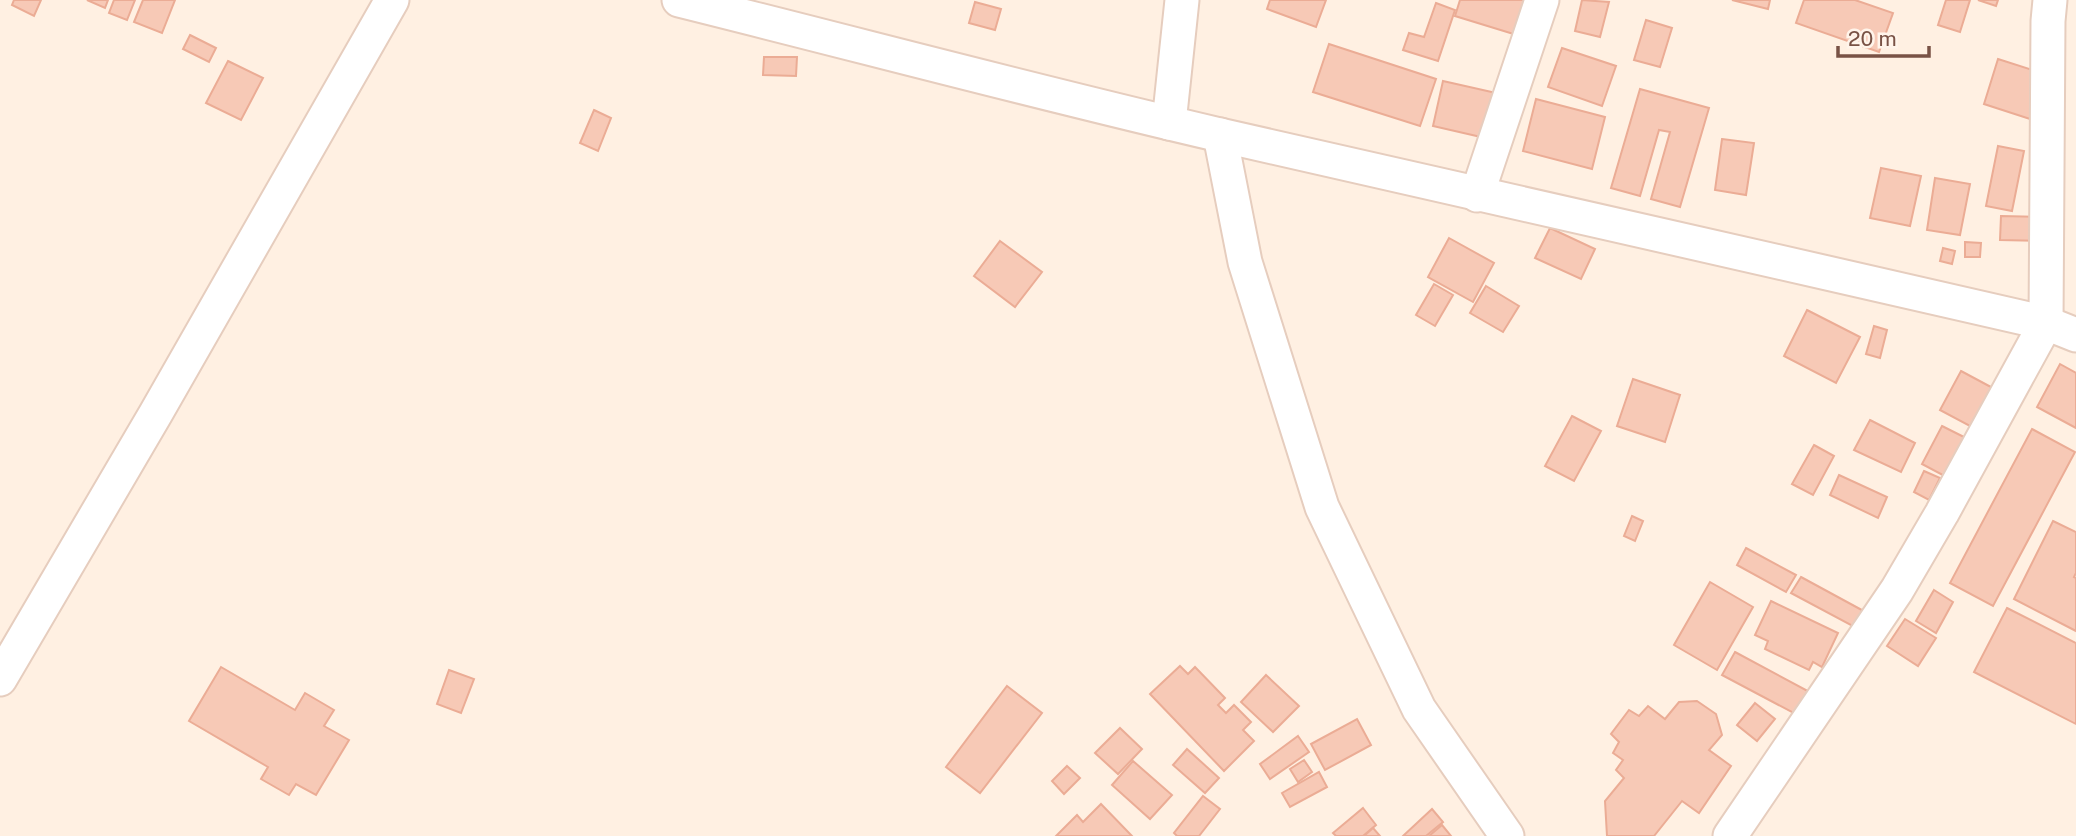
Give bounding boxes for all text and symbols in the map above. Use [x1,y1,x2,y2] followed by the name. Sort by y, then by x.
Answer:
[1838,14,1929,58] scale bar
[1848,26,1897,51] text: 20 m

